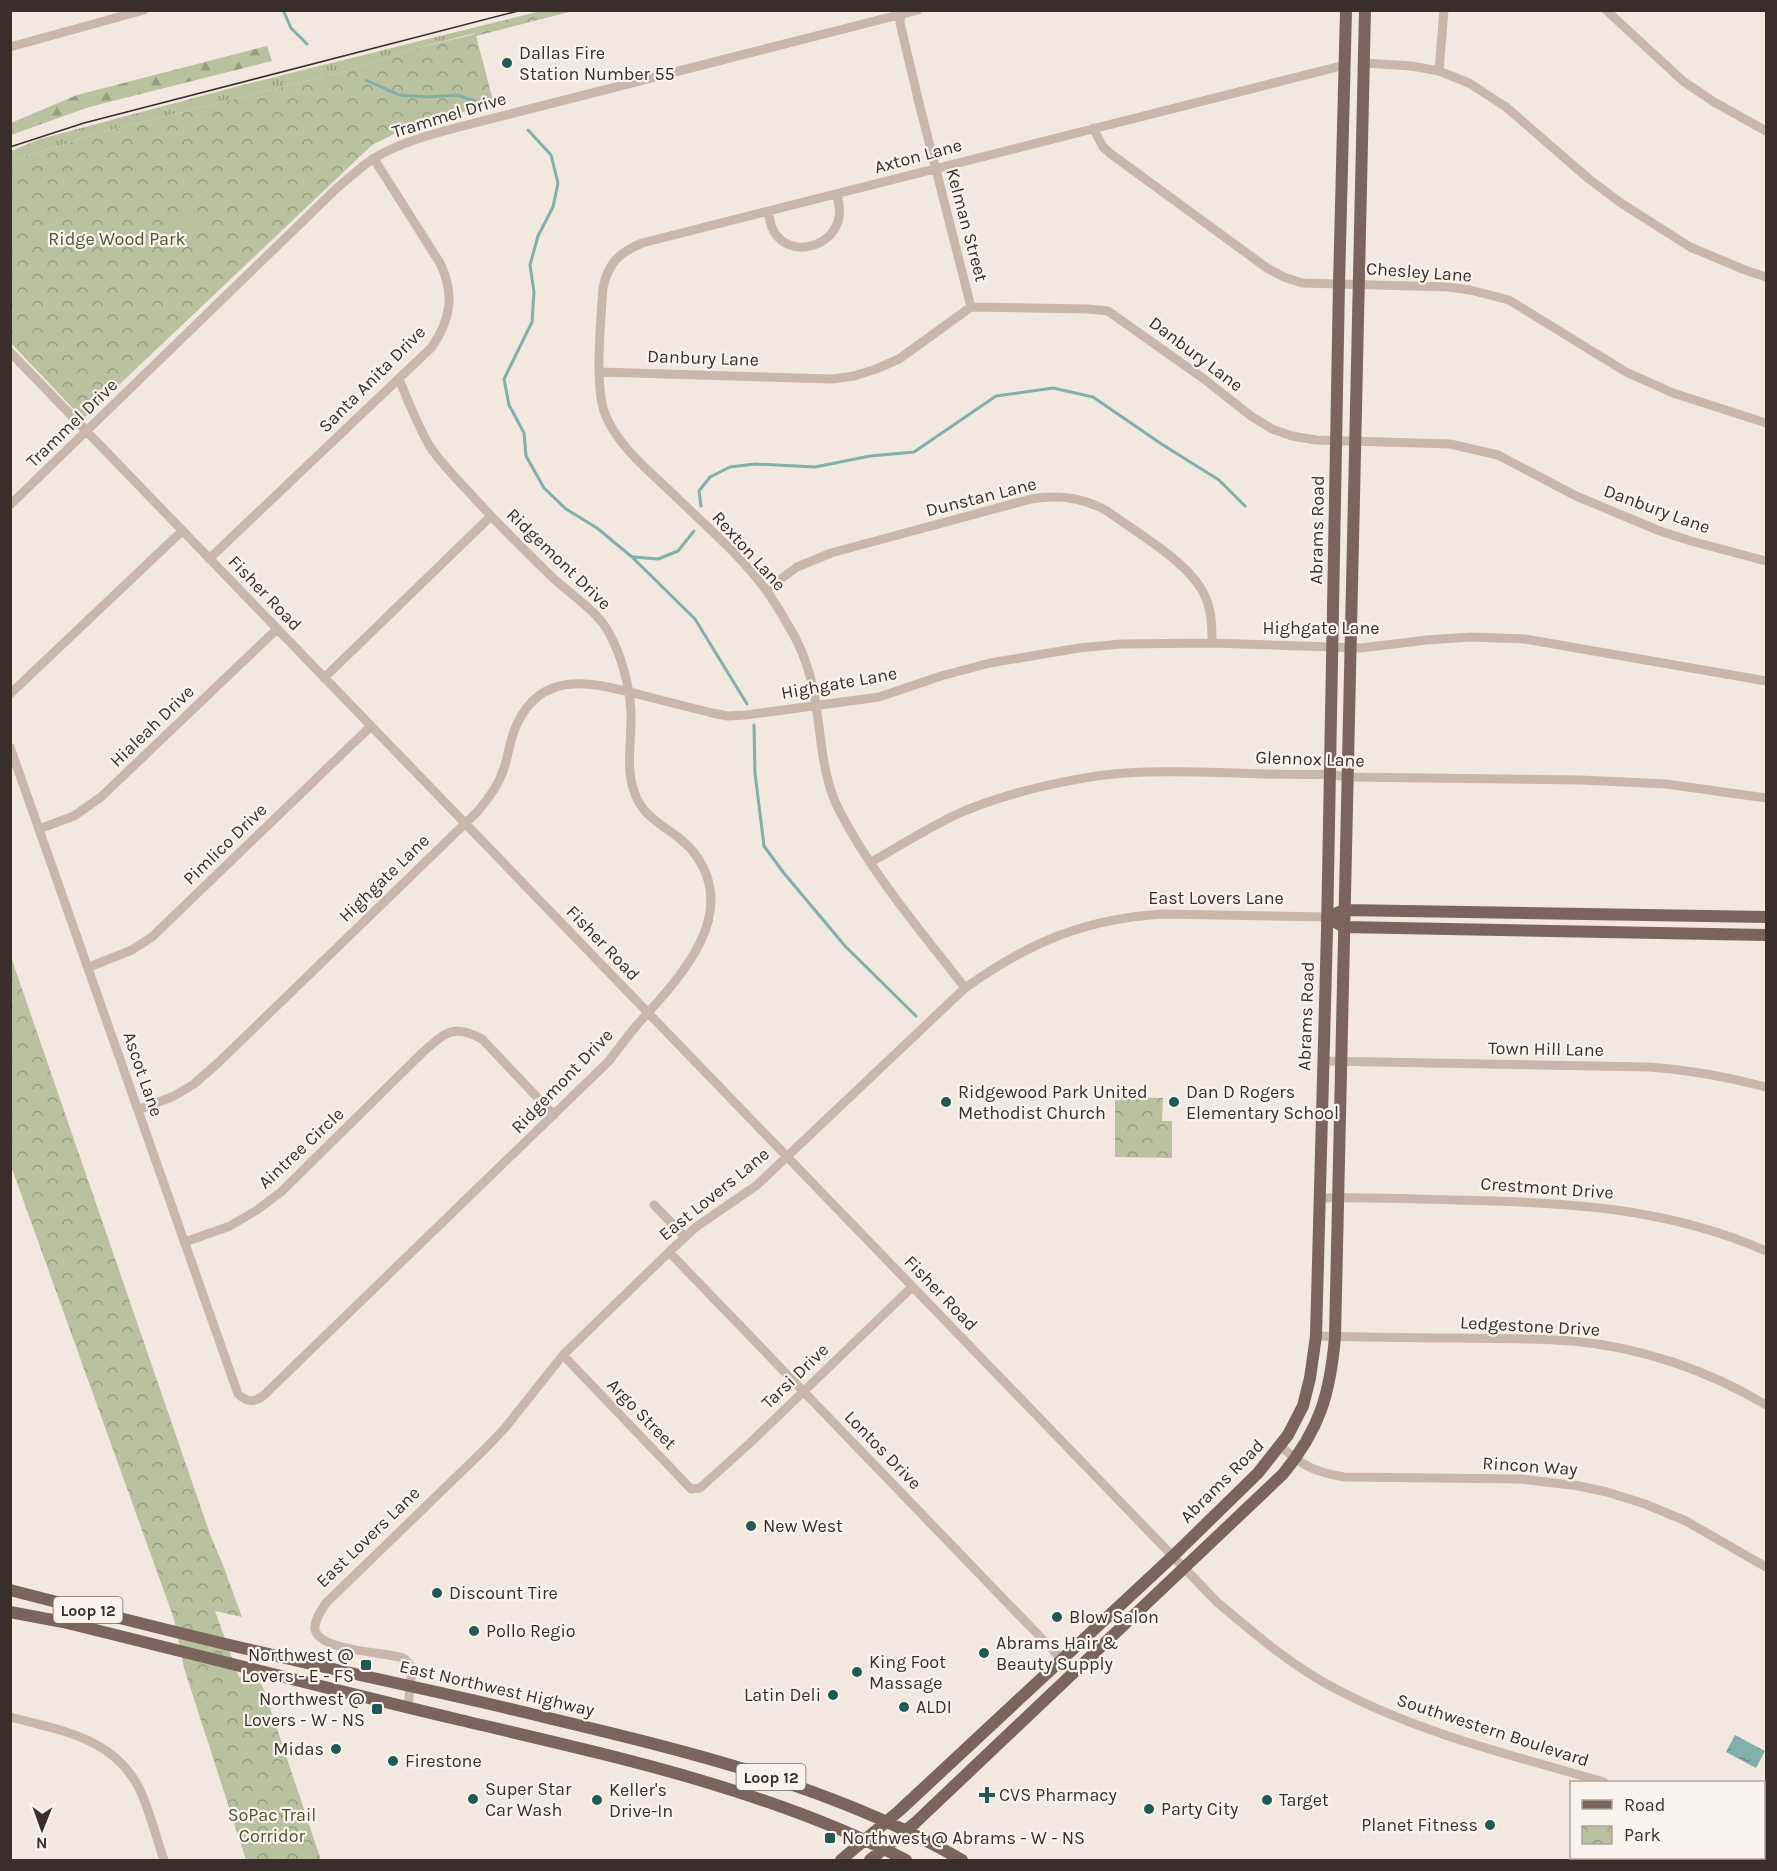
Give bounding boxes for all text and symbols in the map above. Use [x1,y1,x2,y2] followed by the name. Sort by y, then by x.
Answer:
[519,42,675,85] place label: Dallas Fire Station Number 55
[500,56,514,70] marker: Dallas Fire Station Number 55
[389,87,509,143] street label: Trammel Drive
[872,134,964,178] street label: Axton Lane
[941,166,993,284] street label: Kelman Street
[48,228,186,250] park label: Ridge Wood Park
[1365,257,1473,287] street label: Chesley Lane
[1145,312,1247,396] street label: Danbury Lane
[314,321,430,437] street label: Santa Anita Drive
[647,345,759,371] street label: Danbury Lane
[22,374,122,472] street label: Trammel Drive
[923,473,1039,521] street label: Dunstan Lane
[1305,475,1329,585] street label: Abrams Road
[1601,480,1713,538] street label: Danbury Lane
[502,503,616,615] street label: Ridgemont Drive
[707,507,791,595] street label: Rexton Lane
[224,551,306,635] street label: Fisher Road
[1262,617,1380,639] street label: Highgate Lane
[779,662,899,704] street label: Highgate Lane
[105,680,199,772] street label: Hialeah Drive
[1255,746,1365,772] street label: Glennox Lane
[179,799,271,889] street label: Pimlico Drive
[334,829,434,927] street label: Highgate Lane
[1148,887,1284,909] street label: East Lovers Lane
[562,901,644,985] street label: Fisher Road
[1293,961,1319,1071] street label: Abrams Road
[506,1024,618,1138] street label: Ridgemont Drive
[118,1029,168,1119] street label: Ascot Lane
[1488,1037,1604,1061] street label: Town Hill Lane
[958,1081,1148,1124] place label: Ridgewood Park United Methodist Church
[1186,1081,1339,1124] place label: Dan D Rogers Elementary School
[939,1095,953,1109] marker: Ridgewood Park United Methodist Church
[1167,1095,1181,1109] marker: Dan D Rogers Elementary School
[254,1103,348,1193] street label: Aintree Circle
[654,1143,774,1245] street label: East Lovers Lane
[1480,1172,1614,1204] street label: Crestmont Drive
[900,1251,982,1335] street label: Fisher Road
[1459,1311,1601,1341] street label: Ledgestone Drive
[757,1339,833,1413] street label: Tarsi Drive
[603,1374,681,1454] street label: Argo Street
[840,1406,926,1494] street label: Lontos Drive
[1176,1435,1268,1527] street label: Abrams Road
[1482,1452,1579,1480] street label: Rincon Way
[312,1482,424,1592] street label: East Lovers Lane
[763,1515,843,1537] place label: New West
[744,1519,758,1533] marker: New West
[449,1582,558,1604] place label: Discount Tire
[430,1586,444,1600] marker: Discount Tire
[54,1597,122,1623] road number: Loop 12
[1069,1606,1159,1628] place label: Blow Salon
[1050,1610,1064,1624] marker: Blow Salon
[486,1620,576,1642] place label: Pollo Regio
[467,1624,481,1638] marker: Pollo Regio
[996,1632,1119,1675] place label: Abrams Hair & Beauty Supply
[241,1644,354,1687] place label: Northwest @ Lovers - E - FS
[977,1646,991,1660] marker: Abrams Hair & Beauty Supply
[869,1651,946,1694] place label: King Foot Massage
[397,1655,597,1721] street label: East Northwest Highway
[359,1658,373,1672] marker: Northwest @ Lovers - E - FS
[850,1665,864,1679] marker: King Foot Massage
[744,1684,821,1706] place label: Latin Deli
[244,1688,365,1731] place label: Northwest @ Lovers - W - NS
[826,1688,840,1702] marker: Latin Deli
[1394,1688,1592,1772] street label: Southwestern Boulevard
[916,1696,952,1718] place label: ALDI
[897,1700,911,1714] marker: ALDI
[370,1702,384,1716] marker: Northwest @ Lovers - W - NS
[273,1738,324,1760] place label: Midas
[329,1742,343,1756] marker: Midas
[405,1750,482,1772] place label: Firestone
[386,1754,400,1768] marker: Firestone
[736,1764,806,1790] road number: Loop 12
[485,1778,572,1821] place label: Super Star Car Wash
[609,1779,673,1822] place label: Keller's Drive-In
[1570,1781,1765,1859] legend
[999,1784,1118,1806] place label: CVS Pharmacy
[980,1788,994,1802] marker: CVS Pharmacy
[1279,1789,1329,1811] place label: Target
[466,1792,480,1806] marker: Super Star Car Wash
[590,1793,604,1807] marker: Keller's Drive-In
[1260,1793,1274,1807] marker: Target
[1624,1794,1665,1816] text: Road
[1161,1798,1239,1820] place label: Party City
[12,1799,72,1859] north arrow
[1142,1802,1156,1816] marker: Party City
[228,1804,316,1847] park label: SoPac Trail Corridor
[1361,1814,1478,1836] place label: Planet Fitness
[1483,1818,1497,1832] marker: Planet Fitness
[1624,1824,1661,1846] text: Park
[842,1827,1085,1849] place label: Northwest @ Abrams - W - NS
[823,1831,837,1845] marker: Northwest @ Abrams - W - NS
[36,1834,48,1853] text: N

